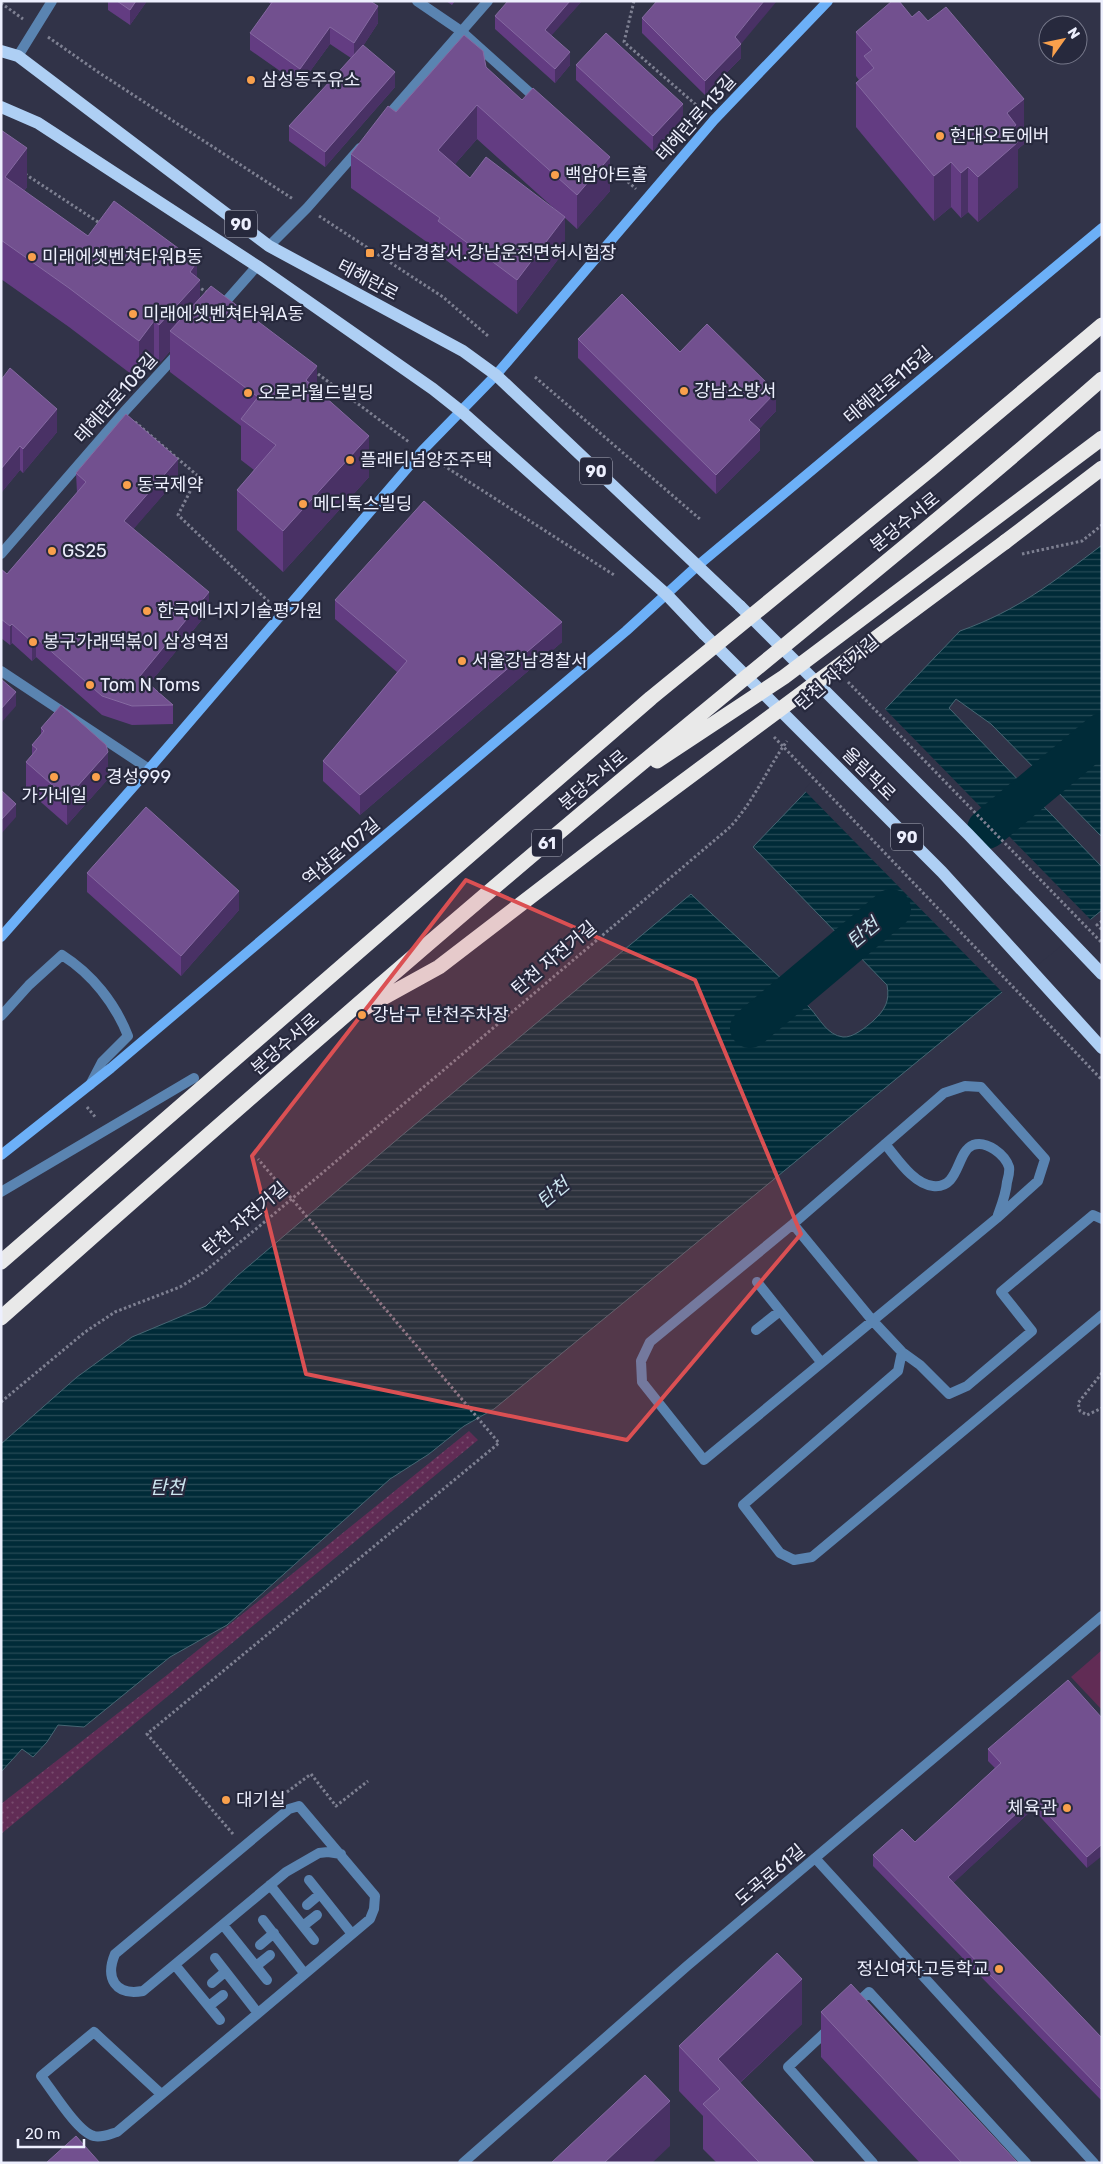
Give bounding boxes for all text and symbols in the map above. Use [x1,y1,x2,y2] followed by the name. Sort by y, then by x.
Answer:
[1038,15,1088,65] north arrow
[1064,24,1083,42] text: N
[261,69,360,91] place label: 삼성동주유소
[651,70,741,166] street label: 테헤란로113길
[245,74,257,86] marker: 삼성동주유소
[950,125,1049,147] place label: 현대오토에버
[934,130,946,142] marker: 현대오토에버
[565,164,648,186] place label: 백암아트홀
[549,169,561,181] marker: 백암아트홀
[225,210,257,238] road number: 90
[380,242,616,264] place label: 강남경찰서.강남운전면허시험장
[42,246,203,268] place label: 미래에셋벤쳐타워B동
[364,247,376,259] marker: 강남경찰서.강남운전면허시험장
[26,251,38,263] marker: 미래에셋벤쳐타워B동
[334,255,402,305] street label: 테헤란로
[143,303,304,325] place label: 미래에셋벤쳐타워A동
[127,308,139,320] marker: 미래에셋벤쳐타워A동
[839,342,937,428] street label: 테헤란로115길
[70,349,162,447] street label: 테헤란로108길
[694,380,777,402] place label: 강남소방서
[258,382,374,404] place label: 오로라월드빌딩
[678,385,690,397] marker: 강남소방서
[242,387,254,399] marker: 오로라월드빌딩
[360,449,492,471] place label: 플래티넘양조주택
[344,454,356,466] marker: 플래티넘양조주택
[580,458,612,484] road number: 90
[137,474,203,496] place label: 동국제약
[121,479,133,491] marker: 동국제약
[866,487,944,557] street label: 분당수서로
[313,493,412,515] place label: 메디톡스빌딩
[297,498,309,510] marker: 메디톡스빌딩
[62,540,107,562] place label: GS25
[46,545,58,557] marker: GS25
[157,600,323,622] place label: 한국에너지기술평가원
[141,605,153,617] marker: 한국에너지기술평가원
[43,631,230,653] place label: 봉구가래떡볶이 삼성역점
[791,631,883,715] street label: 탄천 자전거길
[27,636,39,648] marker: 봉구가래떡볶이 삼성역점
[472,650,588,672] place label: 서울강남경찰서
[456,655,468,667] marker: 서울강남경찰서
[100,674,200,696] place label: Tom N Toms
[84,679,96,691] marker: Tom N Toms
[838,743,900,805] street label: 올림픽로
[554,745,632,815] street label: 분당수서로
[106,766,171,788] place label: 경성999
[48,771,60,783] marker: 가가네일
[90,771,102,783] marker: 경성999
[21,785,87,807] place label: 가가네일
[298,813,384,891] street label: 역삼로107길
[891,824,923,850] road number: 90
[532,830,562,856] road number: 61
[842,912,885,953] water label: 탄천
[507,916,601,1000] street label: 탄천 자전거길
[372,1004,509,1026] place label: 강남구 탄천주차장
[247,1009,323,1079] street label: 분당수서로
[356,1009,368,1021] marker: 강남구 탄천주차장
[532,1172,575,1213] water label: 탄천
[198,1177,292,1261] street label: 탄천 자전거길
[150,1476,186,1499] water label: 탄천
[236,1789,286,1811] place label: 대기실
[220,1794,232,1806] marker: 대기실
[1007,1797,1057,1819] place label: 체육관
[1061,1802,1073,1814] marker: 체육관
[731,1839,809,1911] street label: 도곡로61길
[857,1958,989,1980] place label: 정신여자고등학교
[993,1963,1005,1975] marker: 정신여자고등학교
[18,2116,84,2148] scale bar
[25,2125,60,2143] text: 20 m

